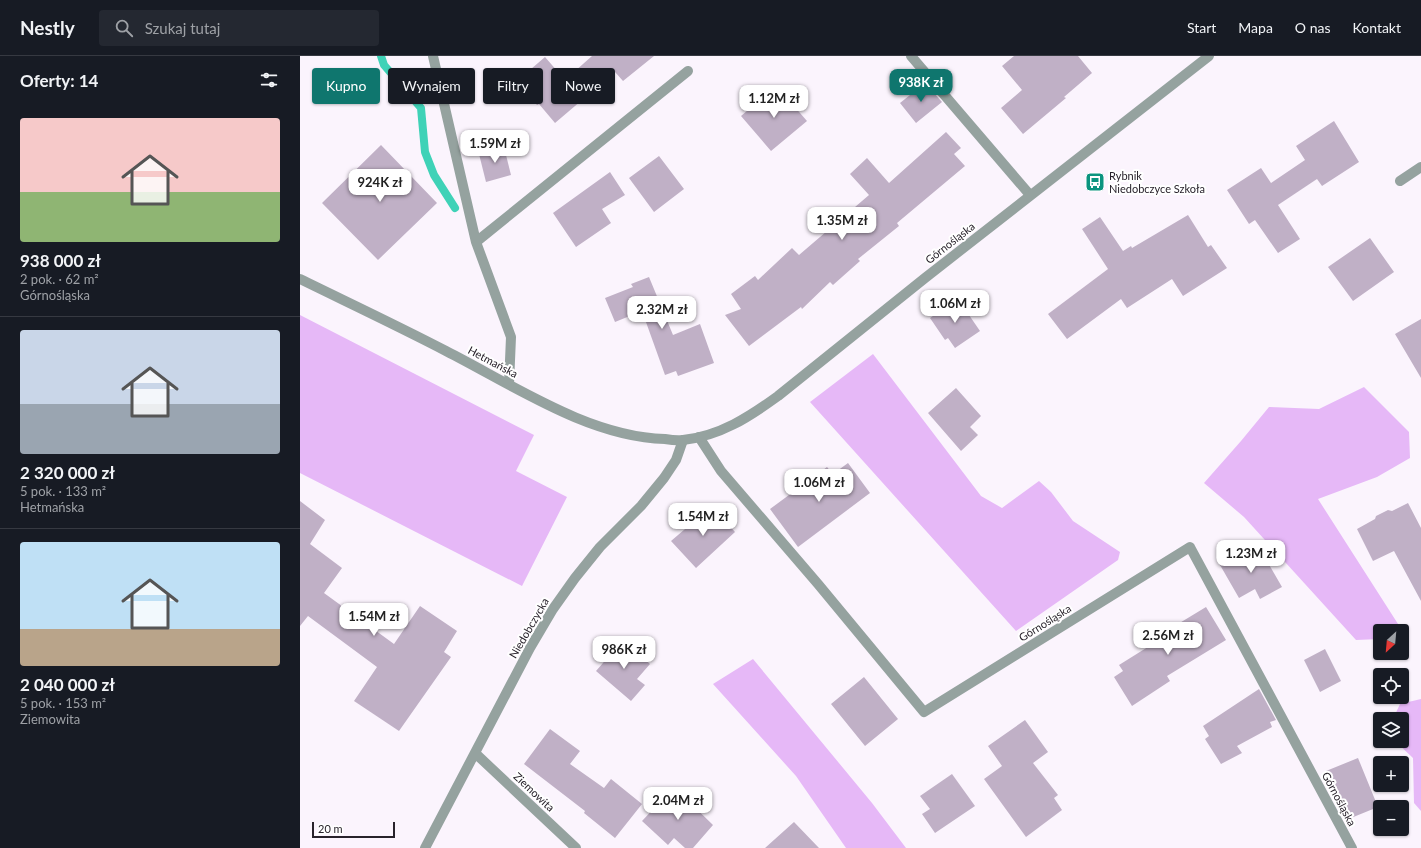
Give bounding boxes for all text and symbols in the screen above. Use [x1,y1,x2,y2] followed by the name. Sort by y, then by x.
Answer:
[99,10,379,46] search box
[20,16,75,39] text: Nestly
[113,17,135,39] icon: search
[145,19,220,37] text: Szukaj tutaj
[1187,19,1216,36] text: Start
[1238,19,1273,36] text: Mapa
[1295,19,1330,36] text: O nas
[1352,19,1401,36] text: Kontakt
[312,68,380,104] chip: Kupno
[388,68,475,104] chip: Wynajem
[483,68,543,104] chip: Filtry
[551,68,615,104] chip: Nowe
[258,69,280,91] icon: filters
[884,69,958,103] pin: 938K zł
[20,70,98,91] text: Oferty: 14
[899,74,943,90] text: 938K zł
[733,85,815,119] pin: 1.12M zł
[748,90,800,106] text: 1.12M zł
[454,130,536,164] pin: 1.59M zł
[469,135,521,151] text: 1.59M zł
[114,144,186,216] icon: home
[343,169,417,203] pin: 924K zł
[1109,169,1205,195] place label: Rybnik Niedobczyce Szkoła
[1084,171,1106,193] bus stop icon: Rybnik Niedobczyce Szkoła
[358,174,402,190] text: 924K zł
[801,207,883,241] pin: 1.35M zł
[816,212,868,228] text: 1.35M zł
[922,219,977,266] street label: Górnośląska
[20,250,101,271] text: 938 000 zł
[20,271,99,287] text: 2 pok. · 62 m²
[20,287,90,303] text: Górnośląska
[914,290,996,324] pin: 1.06M zł
[929,295,981,311] text: 1.06M zł
[621,296,703,330] pin: 2.32M zł
[636,301,688,317] text: 2.32M zł
[466,343,520,380] street label: Hetmańska
[114,356,186,428] icon: home
[20,462,115,483] text: 2 320 000 zł
[778,469,860,503] pin: 1.06M zł
[793,474,845,490] text: 1.06M zł
[20,483,106,499] text: 5 pok. · 133 m²
[20,499,84,515] text: Hetmańska
[662,503,744,537] pin: 1.54M zł
[677,508,729,524] text: 1.54M zł
[1210,540,1292,574] pin: 1.23M zł
[1225,545,1277,561] text: 1.23M zł
[114,568,186,640] icon: home
[506,595,551,660] street label: Niedobczycka
[1016,601,1073,644] street label: Górnośląska
[333,603,415,637] pin: 1.54M zł
[348,608,400,624] text: 1.54M zł
[1127,622,1209,656] pin: 2.56M zł
[1373,624,1409,660] north arrow
[1373,624,1409,836] map controls
[1142,627,1194,643] text: 2.56M zł
[587,636,661,670] pin: 986K zł
[602,641,646,657] text: 986K zł
[1373,668,1409,704] button: locate
[20,674,115,695] text: 2 040 000 zł
[20,695,106,711] text: 5 pok. · 153 m²
[20,711,80,727] text: Ziemowita
[1373,712,1409,748] button: layers
[1373,756,1409,792] button: +
[511,770,557,814] street label: Ziemowita
[1320,770,1359,828] street label: Górnośląska
[637,787,719,821] pin: 2.04M zł
[652,792,704,808] text: 2.04M zł
[1373,800,1409,836] button: −
[312,820,395,839] scale bar
[318,822,343,835] text: 20 m

